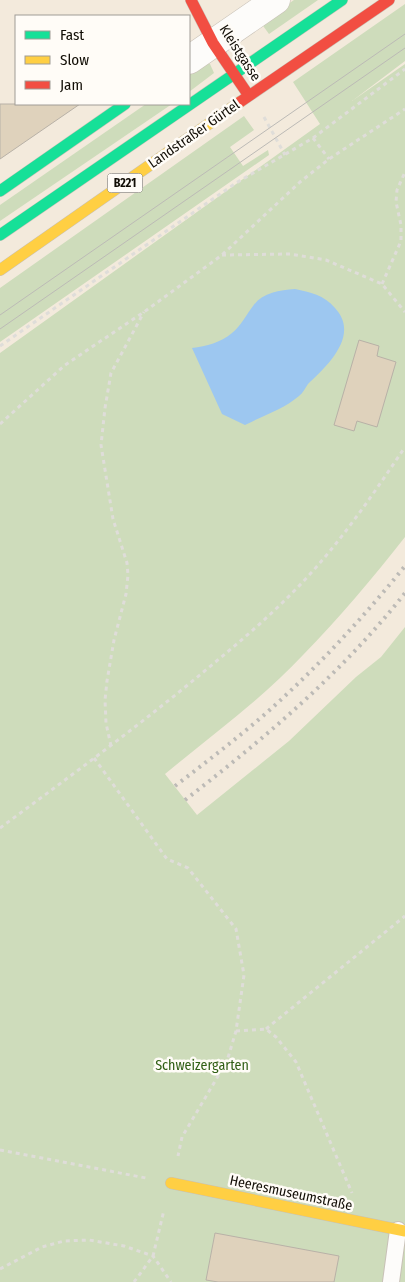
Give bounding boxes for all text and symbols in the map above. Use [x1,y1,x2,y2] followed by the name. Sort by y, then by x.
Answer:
[15,15,190,105] legend
[216,22,264,84] street label: Kleistgasse
[60,26,84,44] text: Fast
[60,51,89,69] text: Slow
[60,76,83,94] text: Jam
[145,96,243,172] street label: Landstraßer Gürtel
[108,174,142,192] road number: B221
[155,1057,249,1074] park label: Schweizergarten
[228,1172,354,1214] street label: Heeresmuseumstraße

